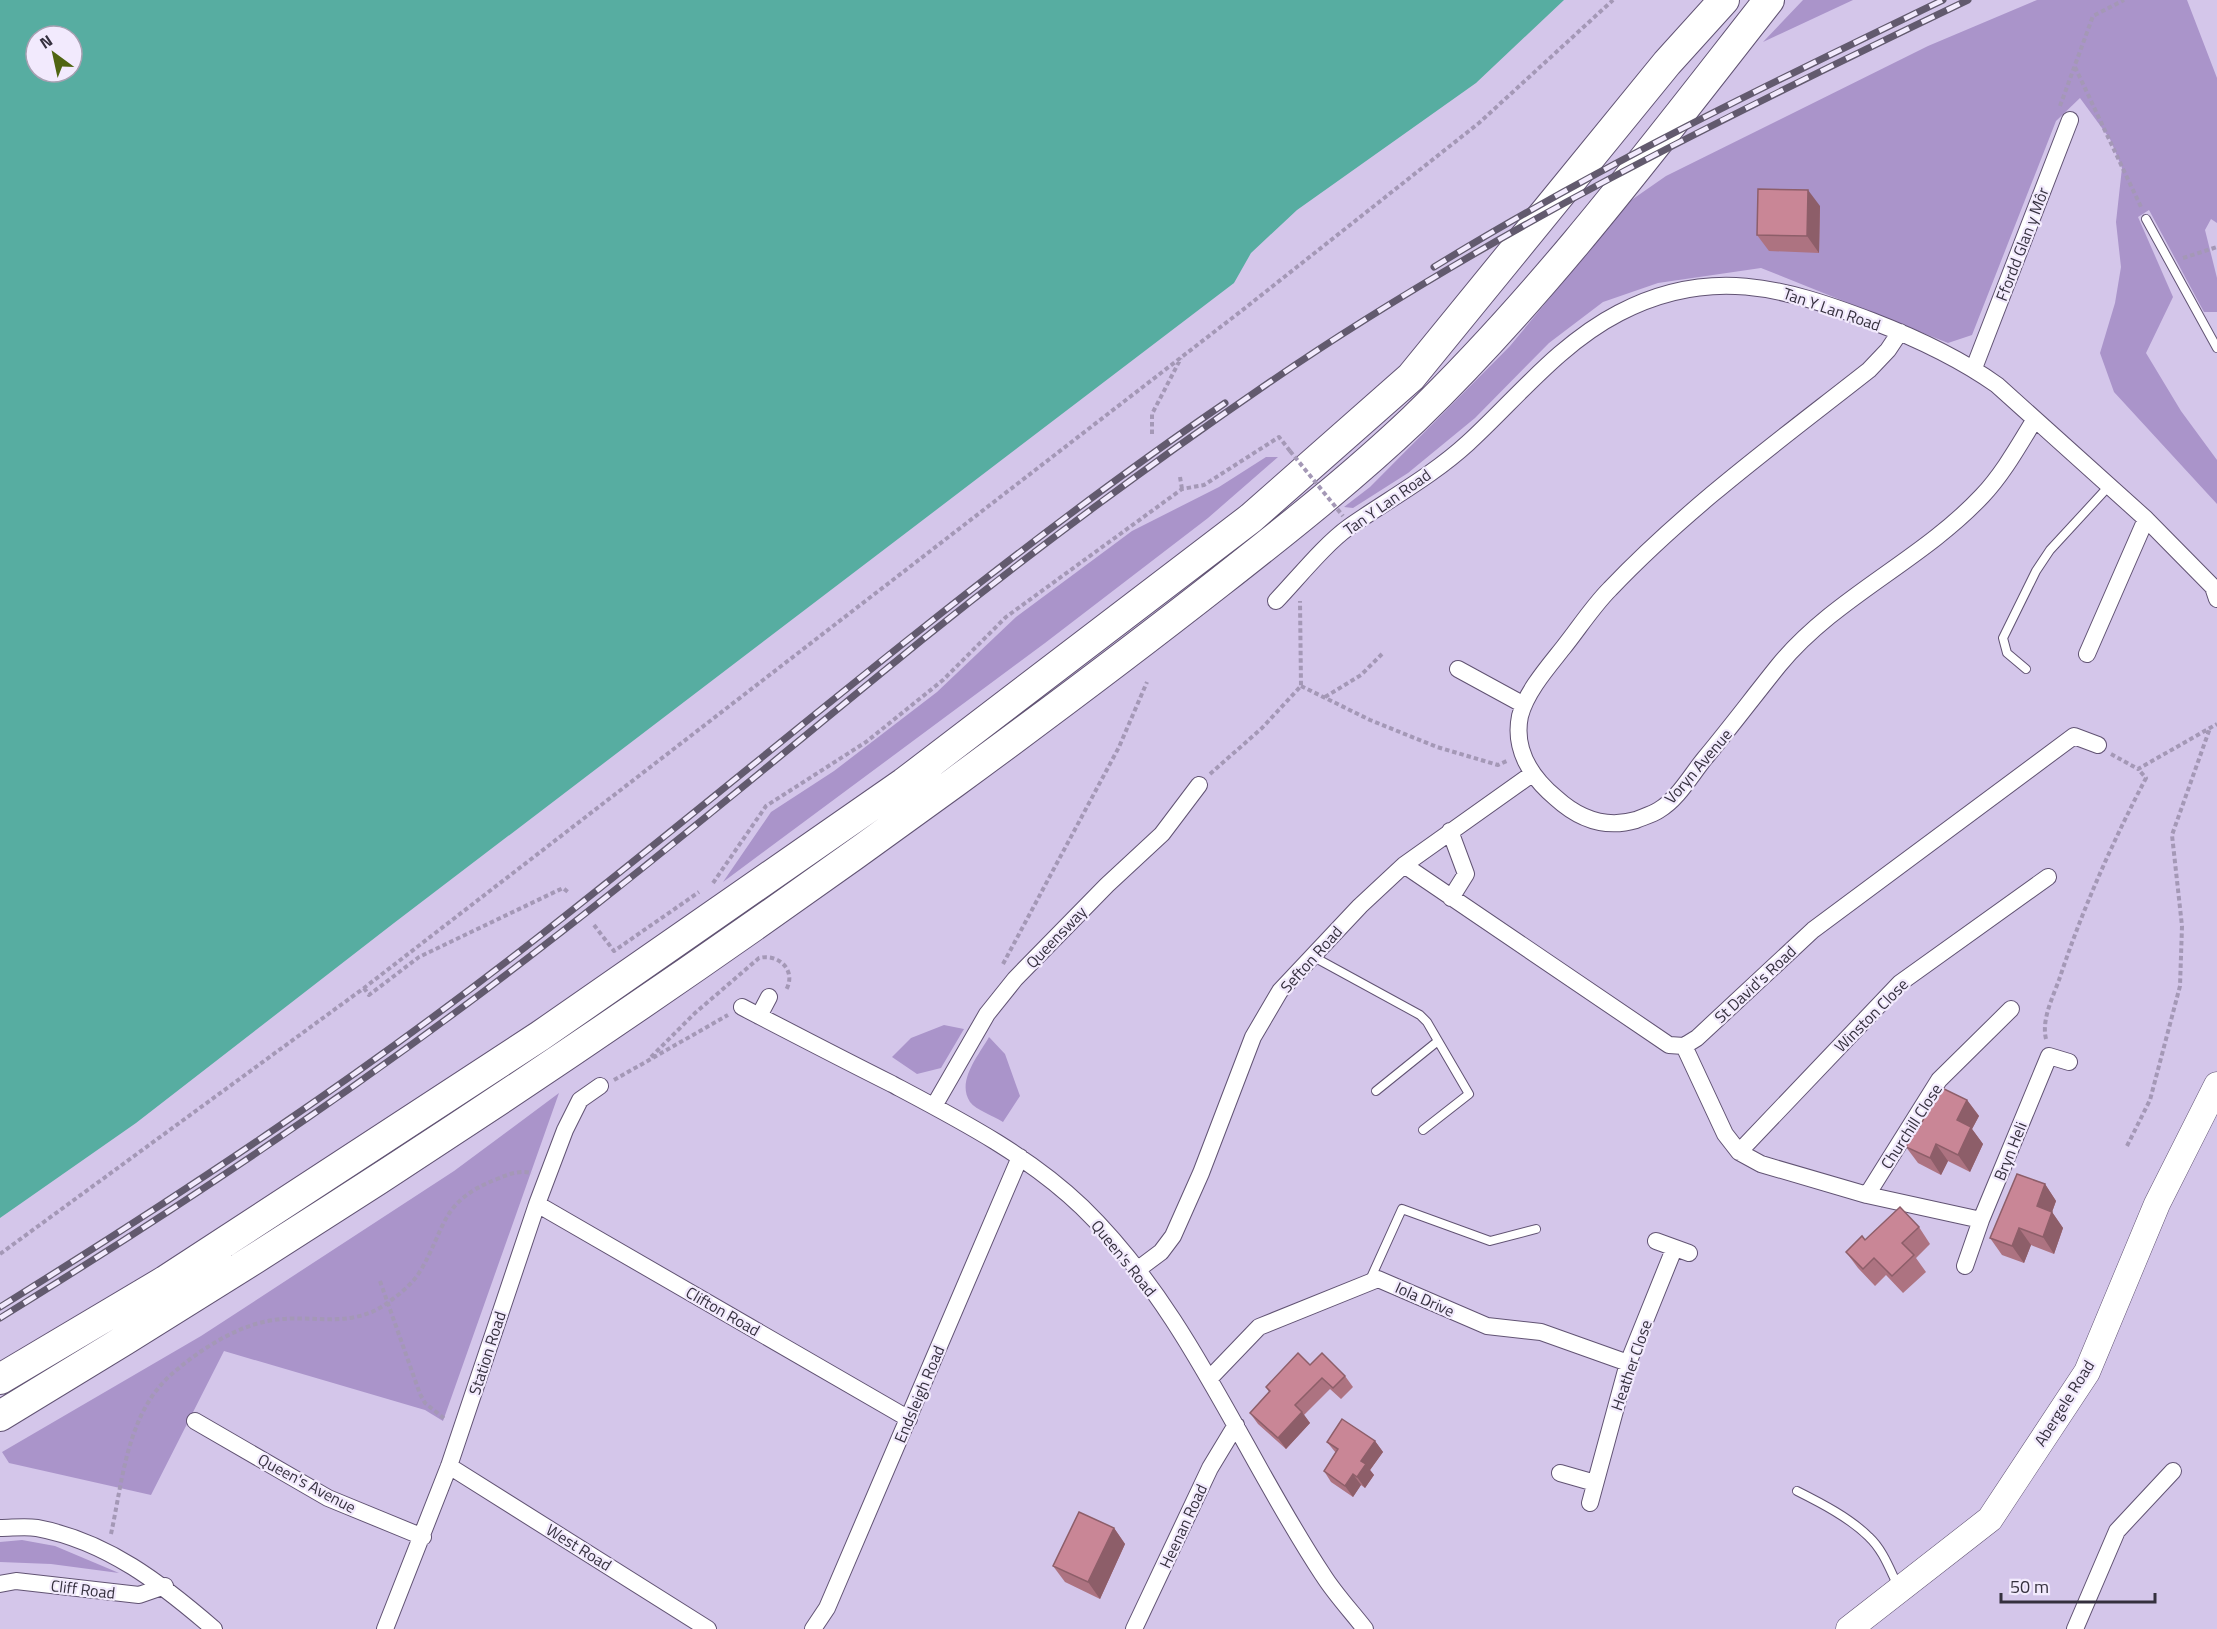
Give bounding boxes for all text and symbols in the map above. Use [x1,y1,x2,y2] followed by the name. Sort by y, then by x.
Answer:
[24,24,84,84] north arrow
[35,28,57,55] text: N
[1989,183,2055,304] street label: Ffordd Glan y Môr
[1780,281,1884,337] street label: Tan Y Lan Road
[1338,463,1436,541] street label: Tan Y Lan Road
[1659,723,1737,809] street label: Voryn Avenue
[1020,900,1092,974] street label: Queensway
[1274,920,1348,998] street label: Sefton Road
[1709,940,1801,1028] street label: St David's Road
[1828,972,1914,1058] street label: Winston Close
[1874,1079,1948,1173] street label: Churchill Close
[1987,1118,2033,1184] street label: Bryn Heli
[1086,1215,1162,1301] street label: Queen's Road
[1392,1275,1458,1323] street label: Iola Drive
[681,1280,765,1342] street label: Clifton Road
[462,1308,512,1398] street label: Station Road
[1604,1316,1658,1414] street label: Heather Close
[888,1342,950,1446] street label: Endsleigh Road
[2028,1355,2100,1451] street label: Abergele Road
[254,1447,360,1519] street label: Queen's Avenue
[1153,1480,1213,1572] street label: Heenan Road
[542,1517,616,1577] street label: West Road
[2001,1566,2156,1604] scale bar
[49,1573,117,1605] street label: Cliff Road
[2010,1573,2049,1600] text: 50 m

